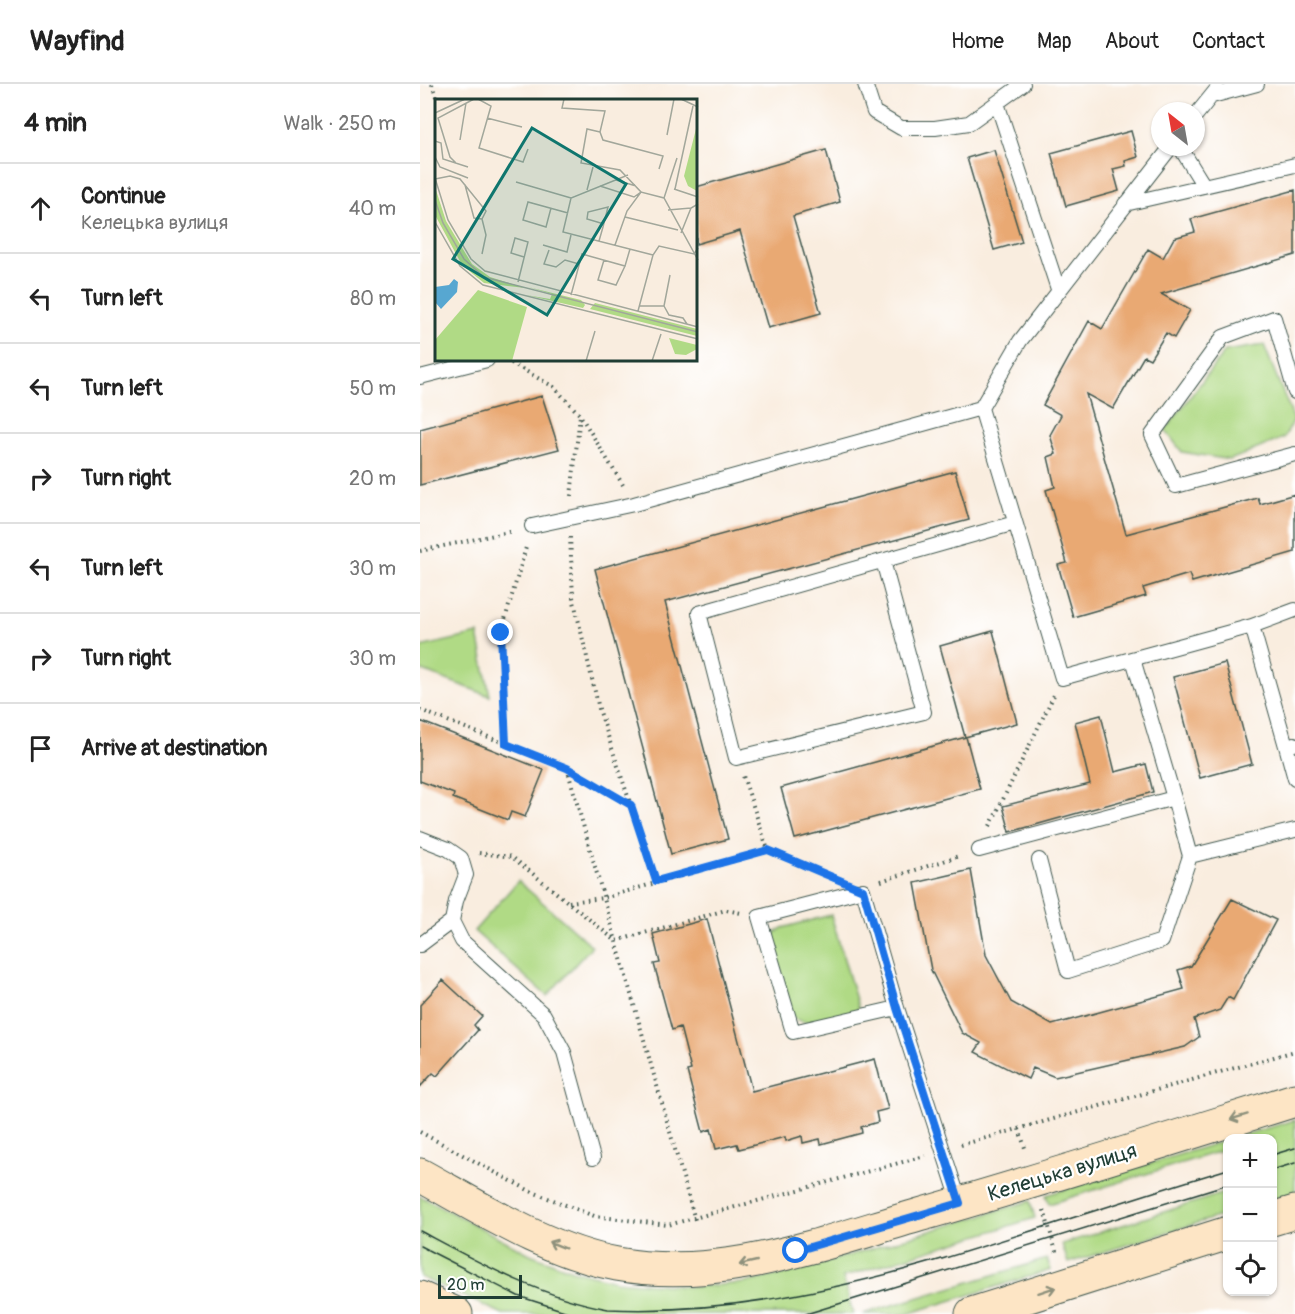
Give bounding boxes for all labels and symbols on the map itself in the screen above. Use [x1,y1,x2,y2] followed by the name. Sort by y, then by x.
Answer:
[435,99,698,362] inset map
[1151,102,1205,156] north arrow
[487,619,513,645] route end
[1230,1113,1249,1124] one-way arrow
[984,1137,1140,1208] street label: Келецька вулиця
[782,1237,808,1263] route start
[548,1239,567,1250] one-way arrow
[739,1257,758,1269] one-way arrow
[438,1272,522,1300] scale bar
[1037,1283,1056,1294] one-way arrow

